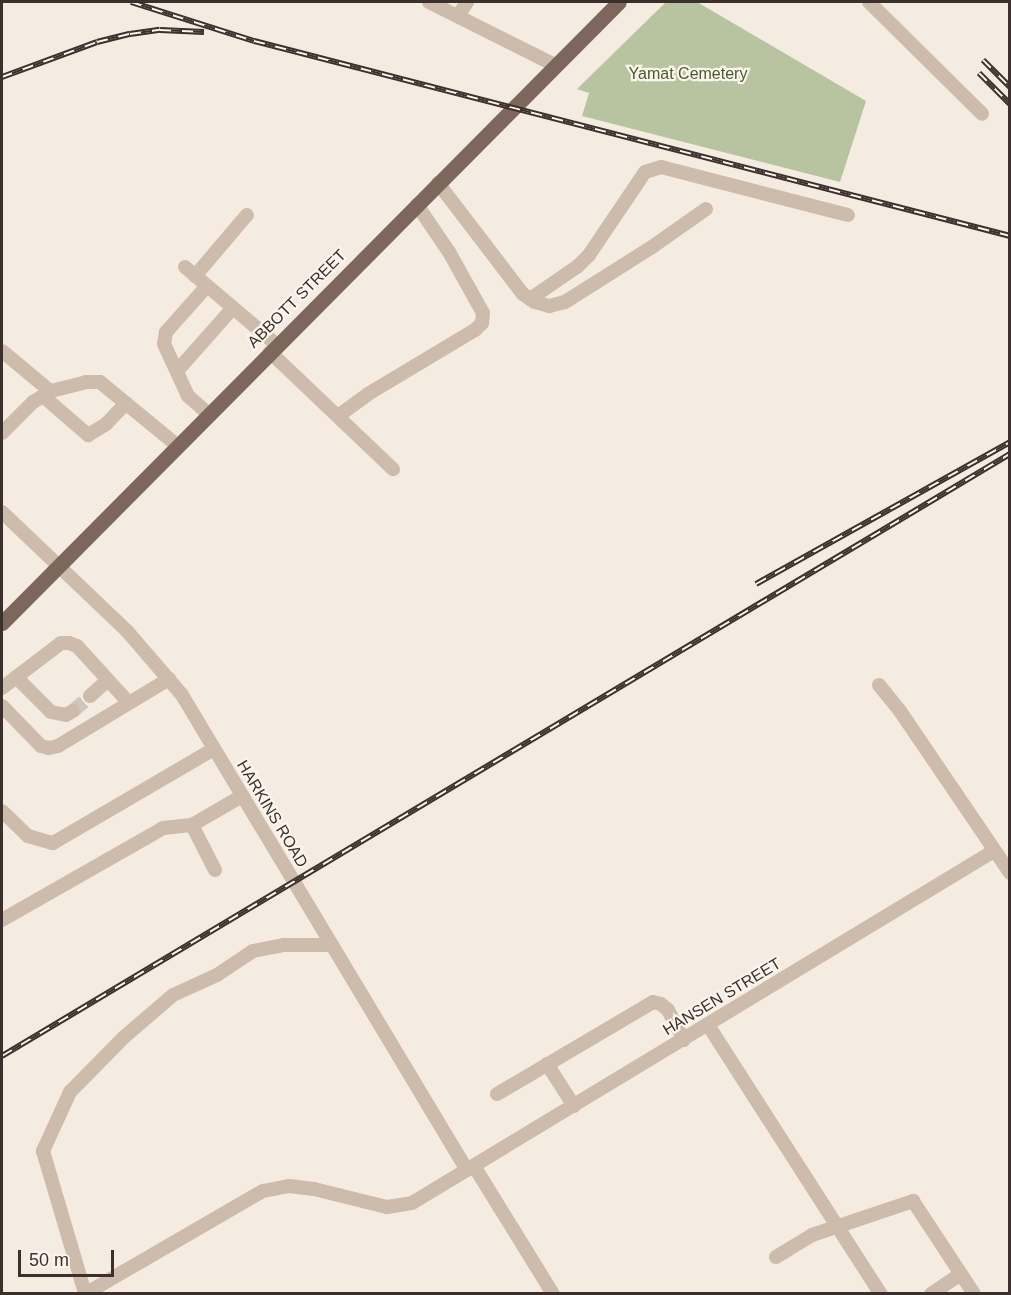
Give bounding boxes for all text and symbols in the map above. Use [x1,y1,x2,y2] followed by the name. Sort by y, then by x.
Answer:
[629,64,747,84] park label: Yamat Cemetery
[244,246,350,352] street label: ABBOTT STREET
[232,757,312,871] street label: HARKINS ROAD
[660,954,784,1040] street label: HANSEN STREET
[21,1238,117,1276] scale bar
[29,1250,69,1270] text: 50 m

